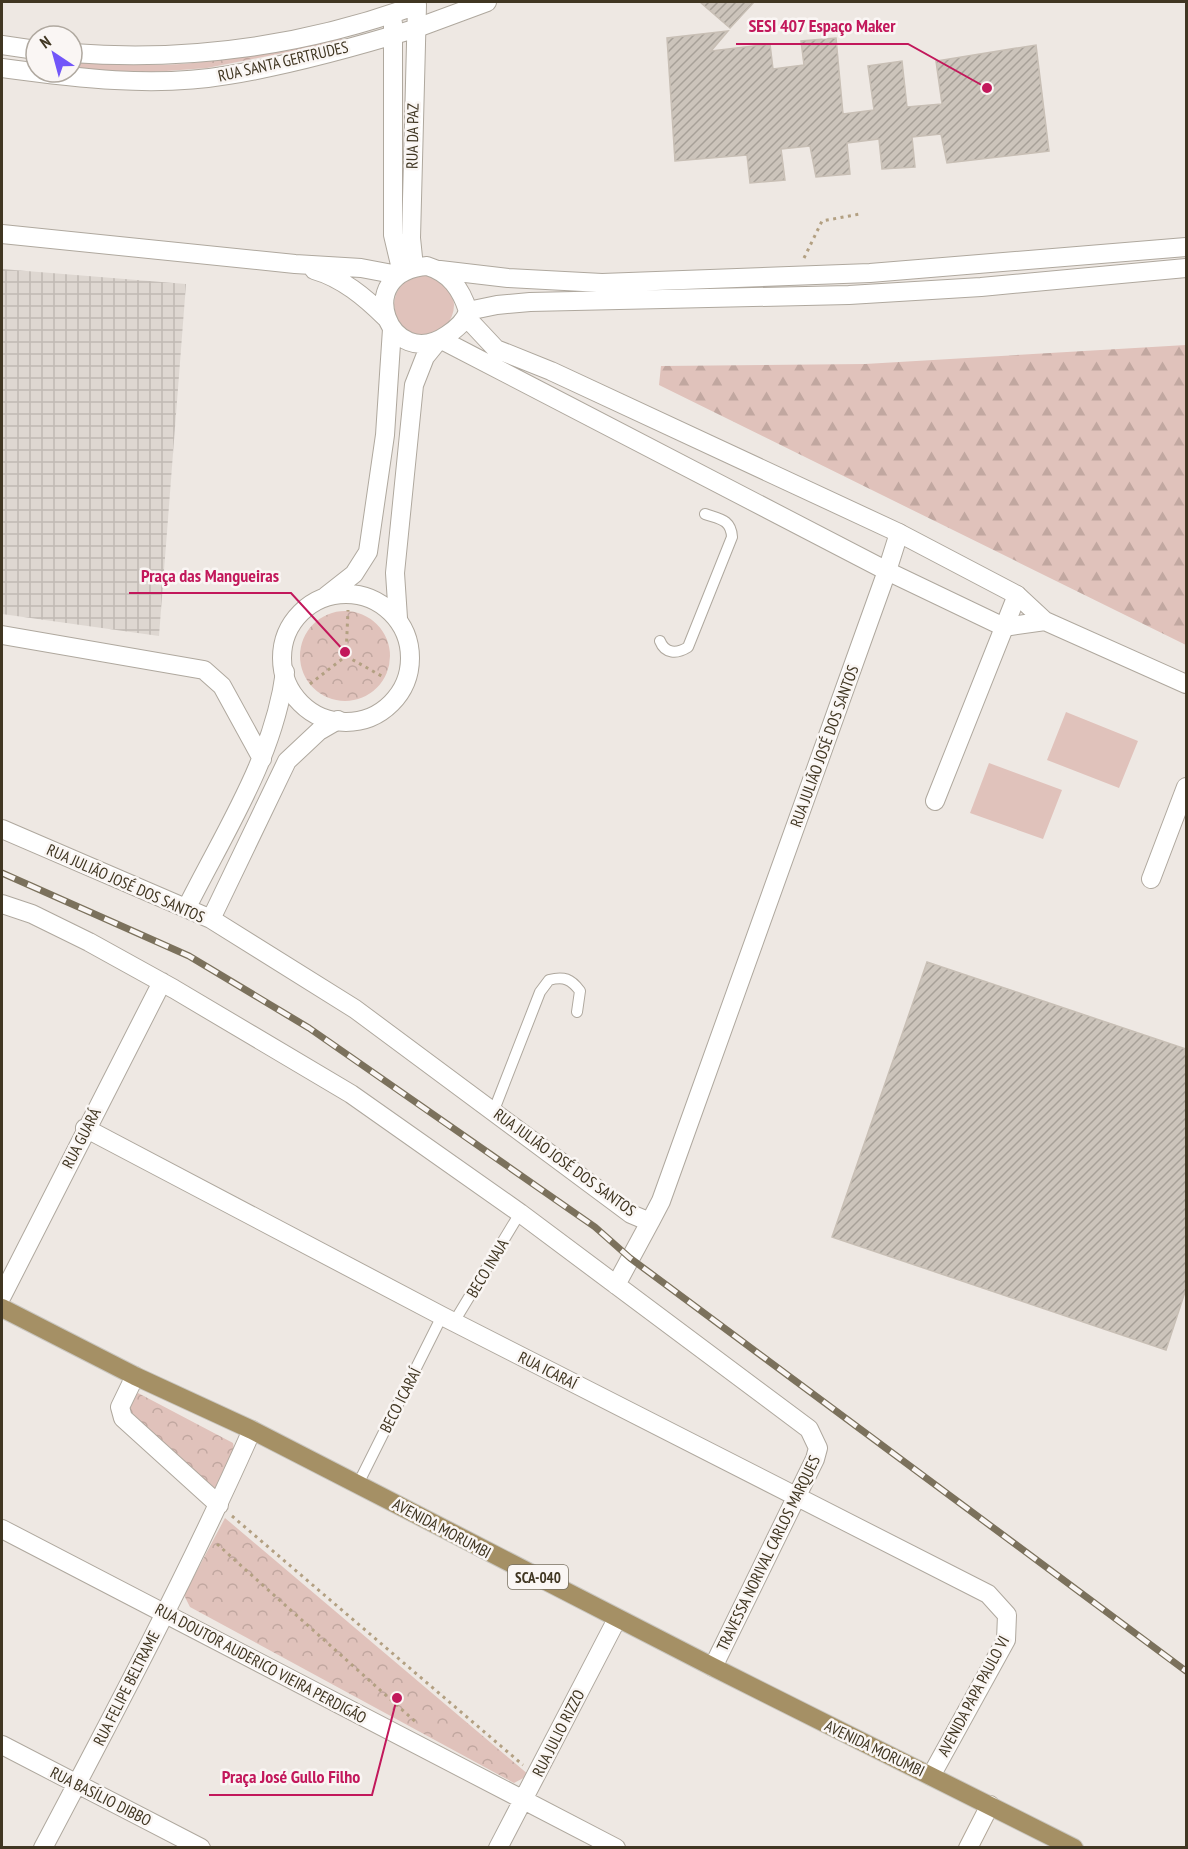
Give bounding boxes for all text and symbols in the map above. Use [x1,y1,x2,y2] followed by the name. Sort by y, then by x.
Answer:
[736,8,908,44] callout: SESI 407 Espaço Maker
[748,14,896,37] text: SESI 407 Espaço Maker
[24,24,84,84] north arrow
[36,31,55,52] text: N
[216,36,350,86] street label: RUA SANTA GERTRUDES
[401,103,423,169] street label: RUA DA PAZ
[129,557,291,593] callout: Praça das Mangueiras
[141,564,279,587] text: Praça das Mangueiras
[785,662,863,830] street label: RUA JULIÃO JOSÉ DOS SANTOS
[44,839,208,927] street label: RUA JULIÃO JOSÉ DOS SANTOS
[57,1104,105,1172] street label: RUA GUARÁ
[490,1104,640,1220] street label: RUA JULIÃO JOSÉ DOS SANTOS
[462,1235,512,1301] street label: BECO INAJA
[515,1347,581,1393] street label: RUA ICARAÍ
[375,1364,425,1436] street label: BECO ICARAÍ
[712,1452,824,1654] street label: TRAVESSA NORIVAL CARLOS MARQUES
[389,1494,495,1562] street label: AVENIDA MORUMBI
[508,1565,568,1589] road number: SCA-040
[152,1599,370,1727] street label: RUA DOUTOR AUDERICO VIEIRA PERDIGÃO
[88,1627,164,1749] street label: RUA FELIPE BELTRAME
[933,1632,1013,1760] street label: AVENIDA PAPA PAULO VI
[528,1686,589,1780] street label: RUA JULIO RIZZO
[822,1715,928,1781] street label: AVENIDA MORUMBI
[209,1759,372,1795] callout: Praça José Gullo Filho
[47,1762,155,1830] street label: RUA BASÍLIO DIBBO
[222,1765,360,1788] text: Praça José Gullo Filho

